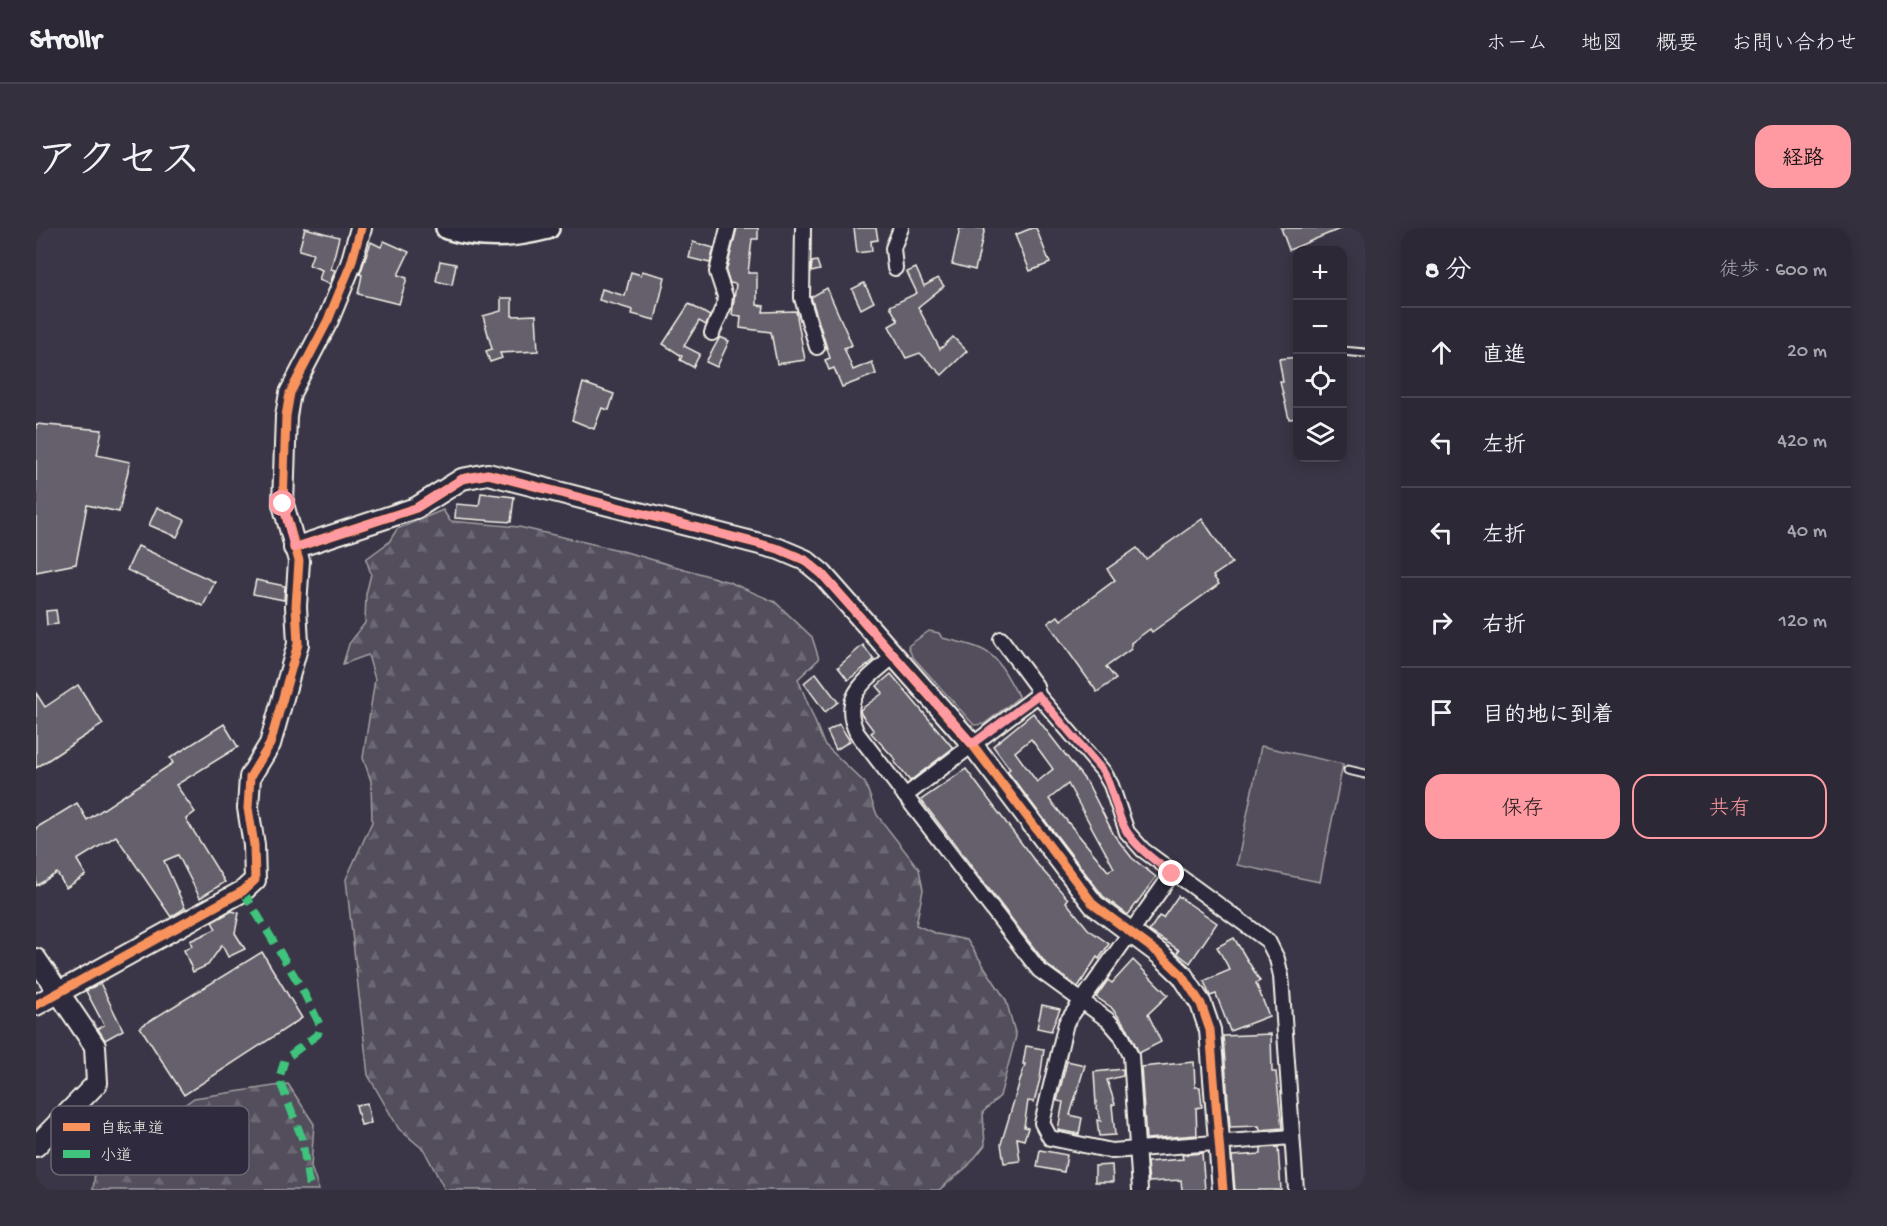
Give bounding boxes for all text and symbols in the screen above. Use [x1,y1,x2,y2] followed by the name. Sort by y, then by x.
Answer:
[30,25,101,58] text: Strollr
[1486,33,1548,58] text: ホーム
[1581,33,1623,58] text: 地図
[1656,33,1698,58] text: 概要
[1731,33,1857,58] text: お問い合わせ
[1755,125,1851,188] button: 経路
[36,140,201,189] text: アクセス
[1293,246,1347,462] map controls
[1293,246,1347,300] button: +
[1425,257,1471,288] text: 8 分
[1719,260,1827,283] text: 徒歩 · 600 m
[1293,300,1347,354] button: −
[1425,336,1458,369] icon: ahead
[1787,341,1827,364] text: 20 m
[1482,344,1526,370] text: 直進
[1293,354,1347,408] button: locate
[1293,408,1347,462] button: layers
[1425,426,1458,459] icon: left
[1777,431,1827,454] text: 420 m
[1482,434,1526,460] text: 左折
[269,490,295,516] route start
[1425,516,1458,549] icon: left
[1787,521,1827,544] text: 40 m
[1482,524,1526,550] text: 左折
[1425,606,1458,639] icon: right
[1779,611,1827,634] text: 120 m
[1482,614,1526,640] text: 右折
[1425,696,1458,729] icon: arrive
[1482,704,1614,730] text: 目的地に到着
[1425,774,1620,839] button: 保存
[1632,774,1827,839] button: 共有
[1158,860,1184,886] route end
[51,1106,249,1175] legend
[100,1119,164,1140] text: 自転車道
[100,1147,132,1167] text: 小道

